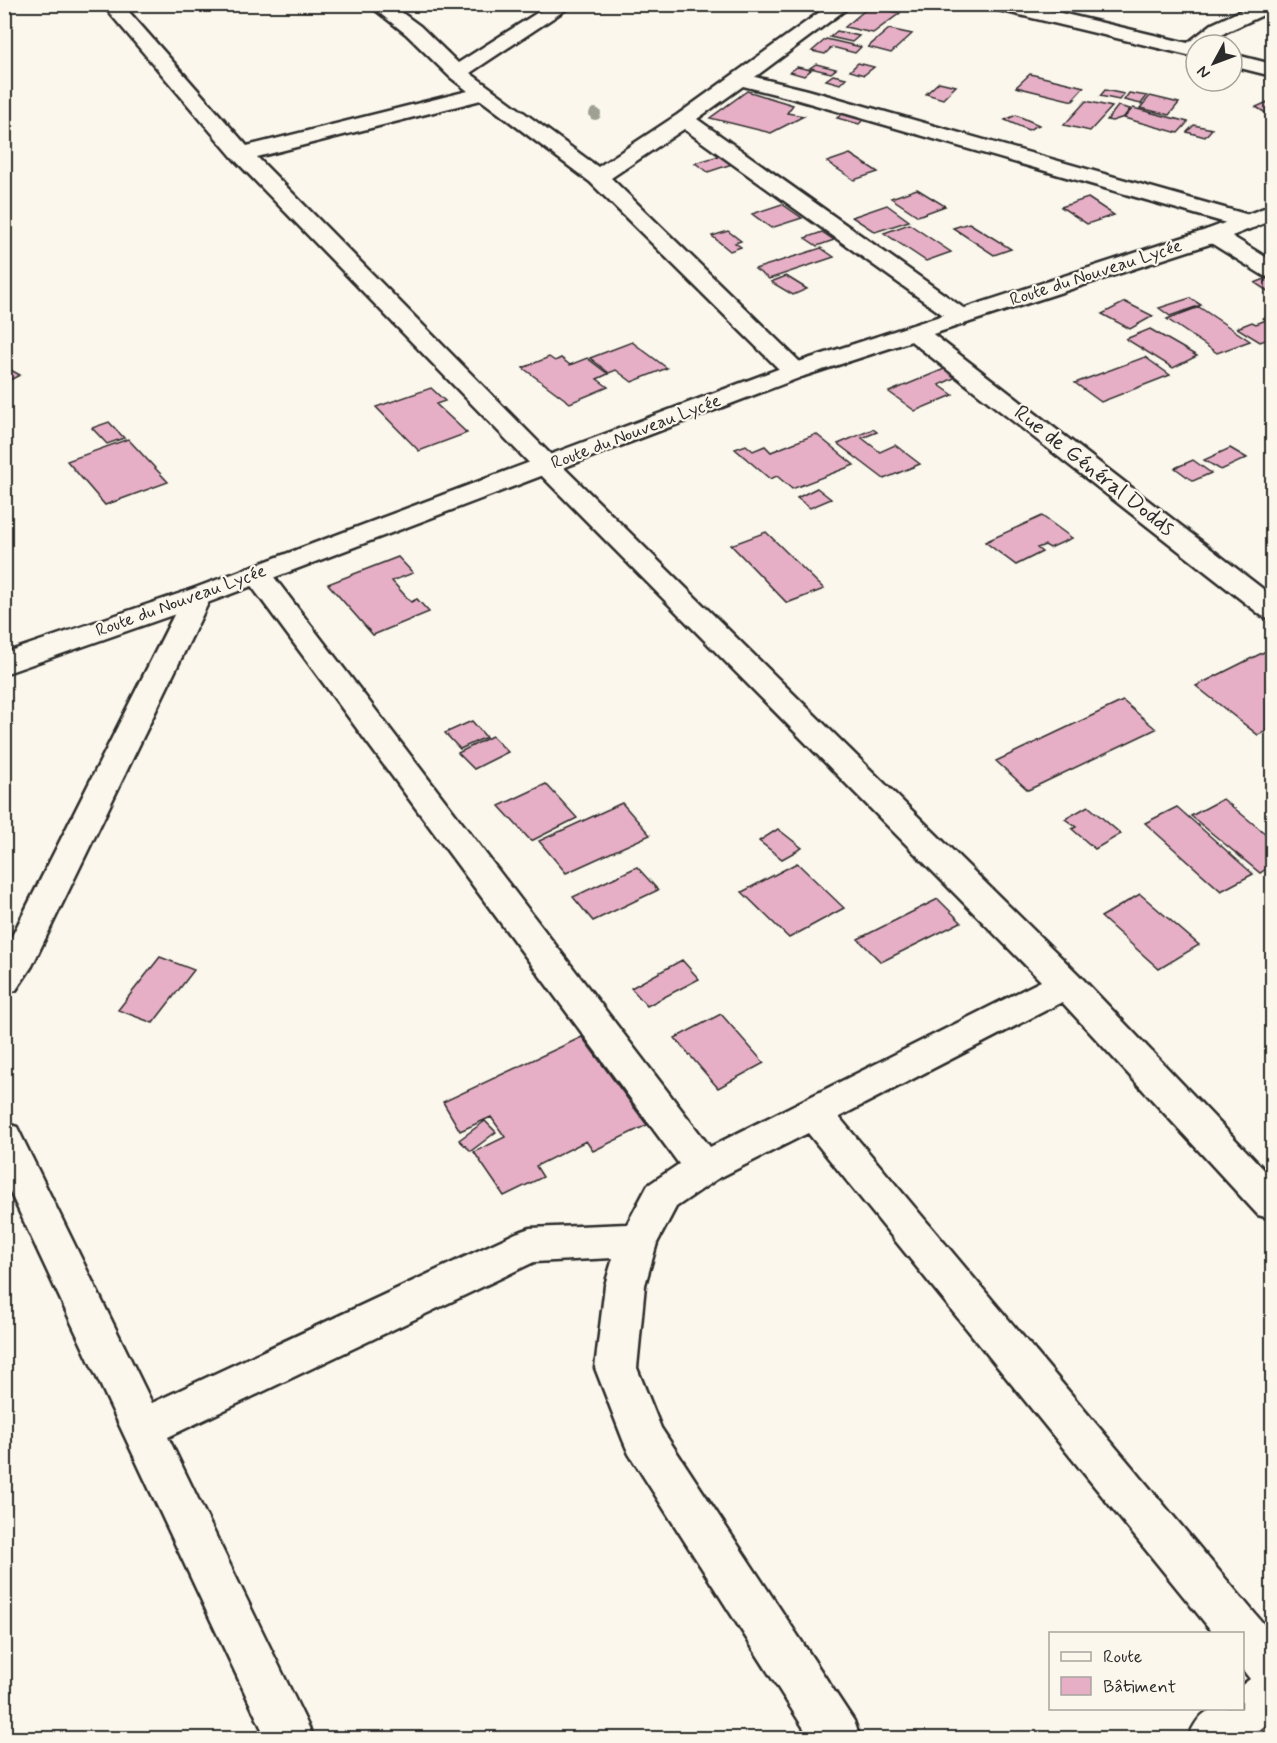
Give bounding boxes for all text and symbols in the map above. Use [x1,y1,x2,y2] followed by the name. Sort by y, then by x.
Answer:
[1184,33,1244,93] north arrow
[1192,61,1215,83] text: N
[1007,234,1185,312] street label: Route du Nouveau Lycée
[548,389,724,475] street label: Route du Nouveau Lycée
[1008,399,1180,543] street label: Rue de Général Dodds
[92,559,270,643] street label: Route du Nouveau Lycée
[1049,1632,1244,1710] legend
[1103,1645,1142,1669] text: Route
[1103,1675,1176,1699] text: Bâtiment

